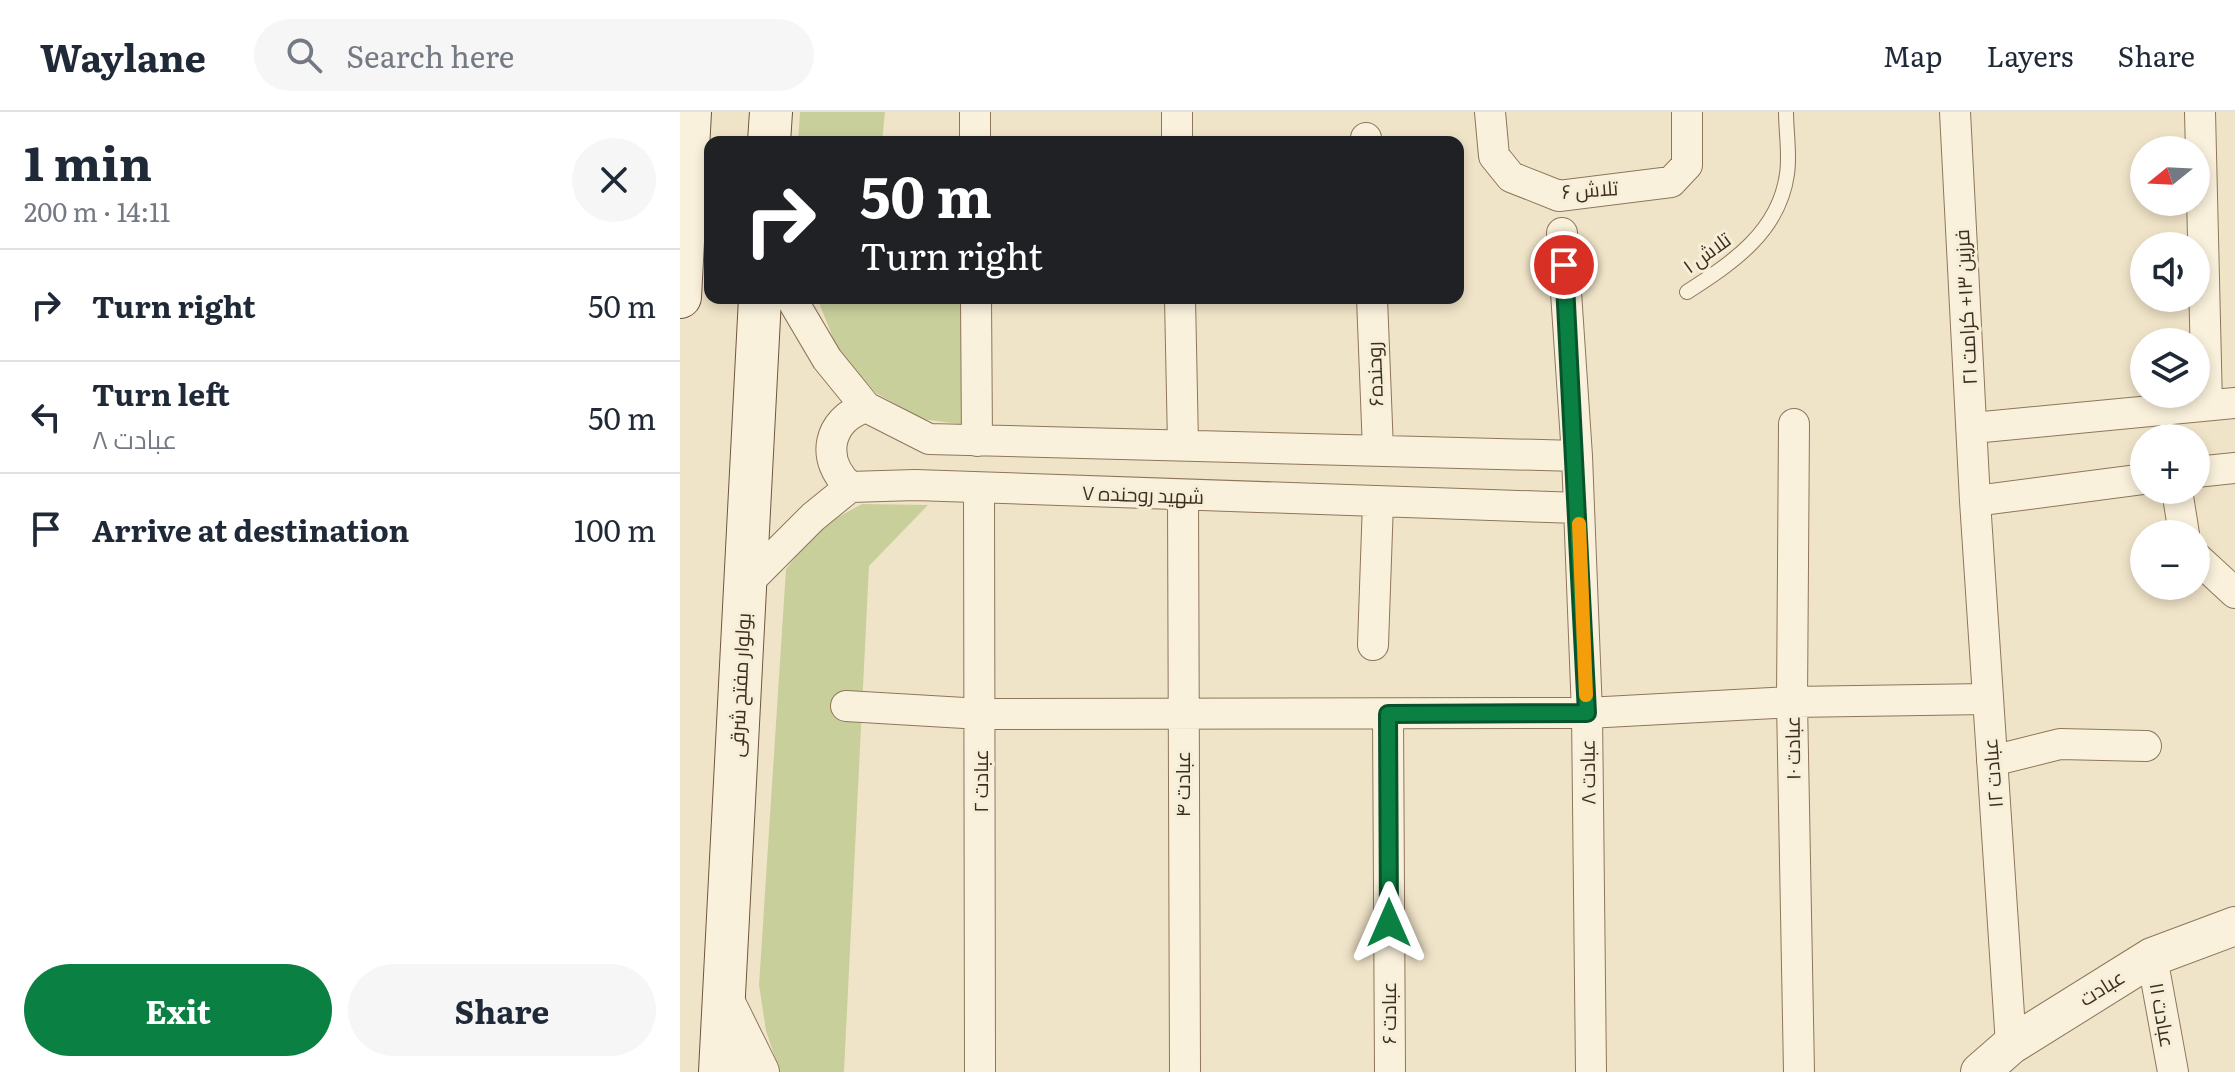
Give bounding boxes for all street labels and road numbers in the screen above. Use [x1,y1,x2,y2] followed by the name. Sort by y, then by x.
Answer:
[1561,171,1620,205] street label: تلاش ۶
[1675,223,1737,279] street label: تلاش ۱
[1945,228,1983,386] street label: فرزین ۱۳+ کرامت ۲۱
[1357,341,1389,407] street label: روحنده۶
[1081,476,1205,510] street label: شهید روحنده ۷
[719,612,758,758] street label: بولوار مفتح شرقی
[1775,716,1807,780] street label: عبادت ۱۰
[1973,737,2009,809] street label: عبادت ۱۲
[1570,739,1602,805] street label: عبادت ۸
[964,749,994,813] street label: عبادت ۲
[1166,751,1196,817] street label: عبادت ۴
[2072,961,2130,1012] street label: عبادت
[2144,980,2184,1049] street label: عبادت ۱۱
[1372,982,1402,1044] street label: عبادت ۶

